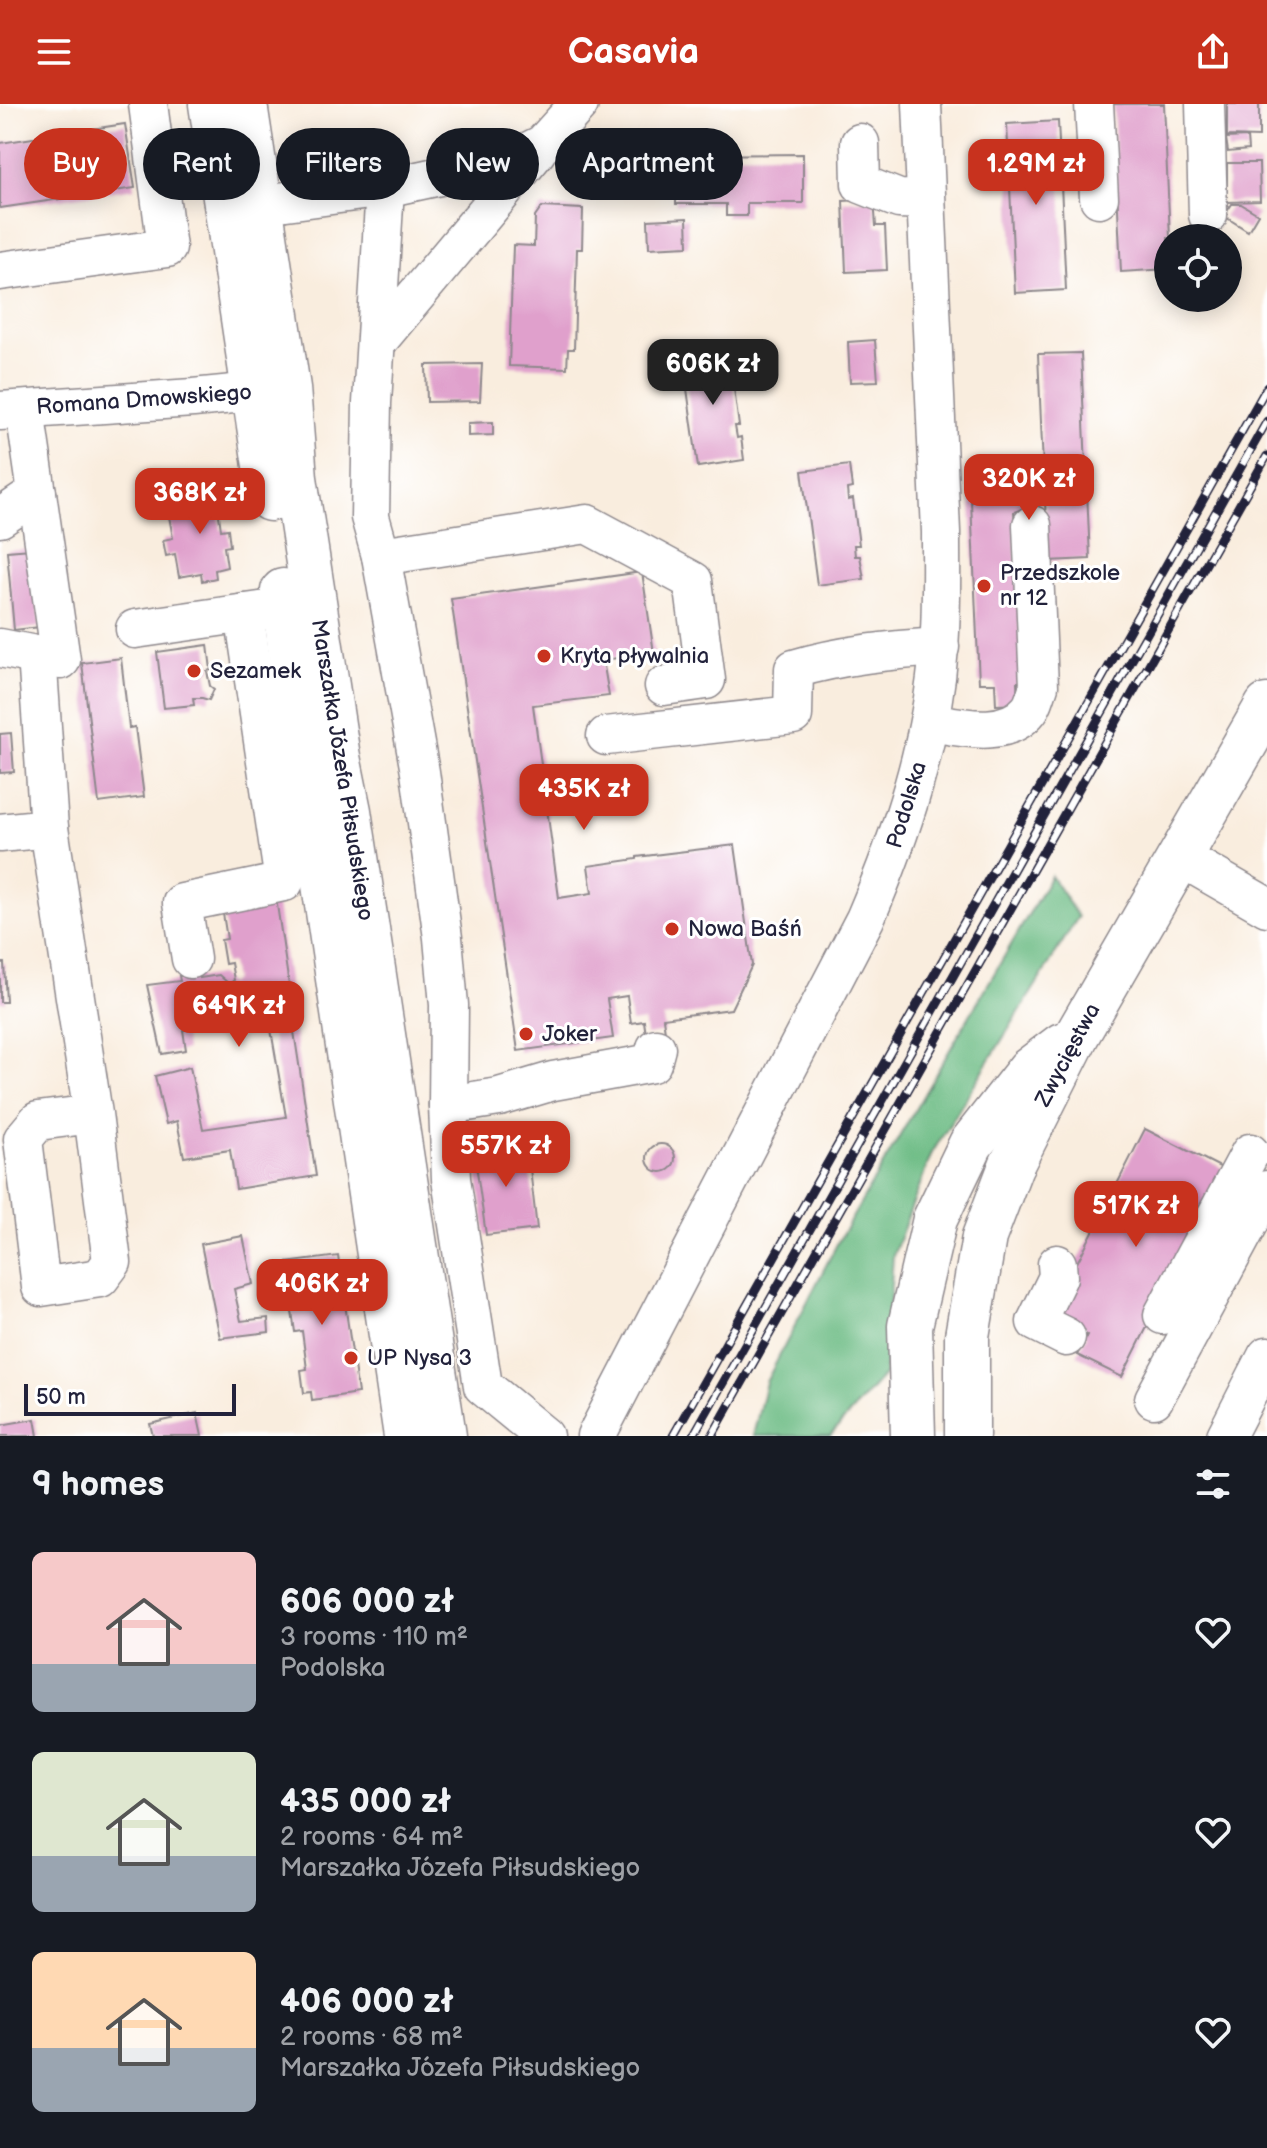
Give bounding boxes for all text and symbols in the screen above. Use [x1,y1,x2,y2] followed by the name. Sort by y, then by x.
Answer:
[32,30,76,74] icon: menu
[1191,30,1235,74] icon: share
[568,31,699,74] text: Casavia
[24,128,127,200] chip: Buy
[143,128,260,200] chip: Rent
[276,128,410,200] chip: Filters
[426,128,539,200] chip: New
[555,128,743,200] chip: Apartment
[953,139,1119,207] pin: 1.29M zł
[986,149,1086,180] text: 1.29M zł
[1154,224,1242,312] map controls
[1154,224,1242,312] button: locate
[639,339,787,407] pin: 606K zł
[665,349,761,380] text: 606K zł
[35,379,253,421] street label: Romana Dmowskiego
[955,454,1103,522] pin: 320K zł
[982,464,1076,495] text: 320K zł
[126,468,274,536] pin: 368K zł
[153,478,247,509] text: 368K zł
[1000,560,1120,612] place label: Przedszkole nr 12
[975,577,993,595] marker: Przedszkole nr 12
[305,617,379,923] street label: Marszałka Józefa Piłsudskiego
[560,643,709,670] place label: Kryta pływalnia
[535,647,553,665] marker: Kryta pływalnia
[210,658,301,685] place label: Sezamek
[185,662,203,680] marker: Sezamek
[881,758,933,852] street label: Podolska
[510,764,658,832] pin: 435K zł
[538,774,630,805] text: 435K zł
[688,916,802,943] place label: Nowa Baśń
[663,920,681,938] marker: Nowa Baśń
[165,981,313,1049] pin: 649K zł
[192,991,286,1022] text: 649K zł
[1029,999,1106,1112] street label: Zwycięstwa
[542,1021,598,1048] place label: Joker
[517,1025,535,1043] marker: Joker
[432,1121,580,1189] pin: 557K zł
[460,1131,552,1162] text: 557K zł
[1062,1181,1210,1249] pin: 517K zł
[1092,1191,1180,1222] text: 517K zł
[248,1259,396,1327] pin: 406K zł
[275,1269,369,1300] text: 406K zł
[367,1345,472,1372] place label: UP Nysa 3
[342,1349,360,1367] marker: UP Nysa 3
[24,1380,236,1416] scale bar
[36,1384,86,1411] text: 50 m
[1191,1462,1235,1506] icon: filters
[32,1464,164,1505] text: 9 homes
[280,1581,454,1622] text: 606 000 zł
[96,1584,192,1680] icon: home
[1191,1610,1235,1654] icon: heart
[280,1622,468,1653] text: 3 rooms · 110 m²
[280,1653,385,1684] text: Podolska
[280,1781,451,1822] text: 435 000 zł
[96,1784,192,1880] icon: home
[1191,1810,1235,1854] icon: heart
[280,1822,464,1853] text: 2 rooms · 64 m²
[280,1853,640,1884] text: Marszałka Józefa Piłsudskiego
[280,1981,454,2022] text: 406 000 zł
[96,1984,192,2080] icon: home
[1191,2010,1235,2054] icon: heart
[280,2022,463,2053] text: 2 rooms · 68 m²
[280,2053,640,2084] text: Marszałka Józefa Piłsudskiego

